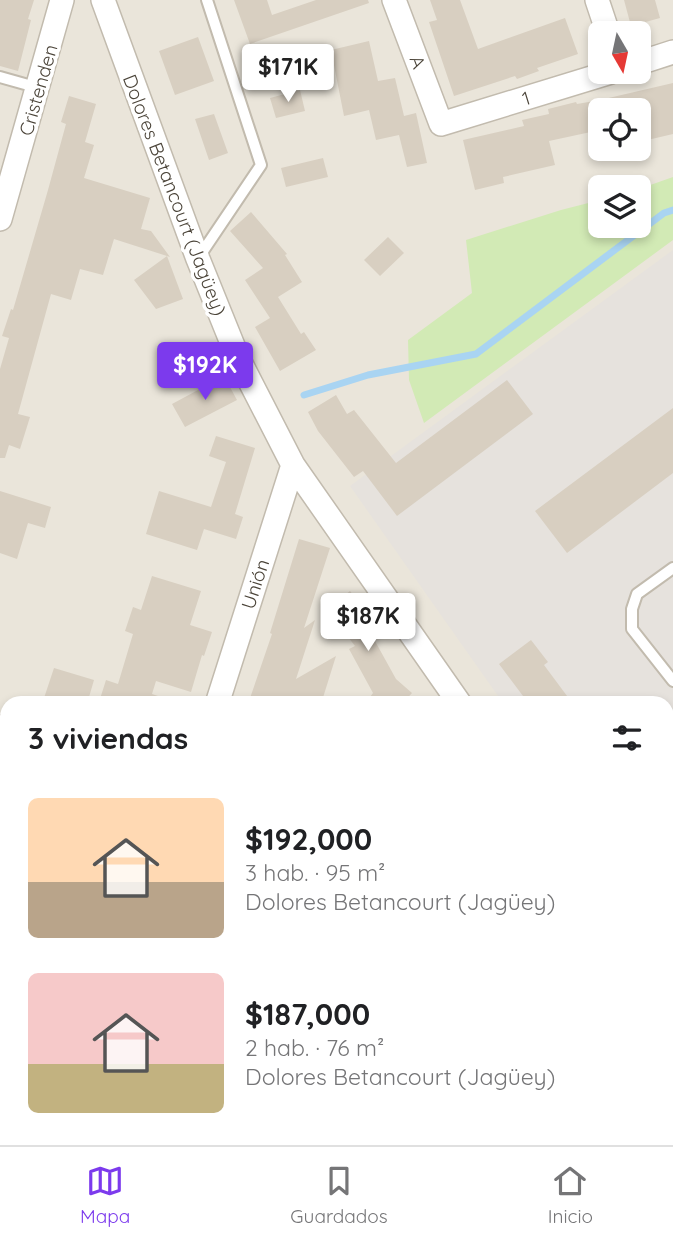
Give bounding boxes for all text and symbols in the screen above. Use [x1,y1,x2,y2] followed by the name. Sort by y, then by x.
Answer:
[588,21,651,84] north arrow
[588,21,651,238] map controls
[14,42,62,138] street label: Cristenden
[239,44,337,104] pin: $171K
[258,52,318,81] text: $171K
[405,52,431,72] street label: A
[118,71,232,319] street label: Dolores Betancourt (Jagüey)
[519,85,533,111] street label: 1
[588,98,651,161] button: locate
[588,175,651,238] button: layers
[156,342,254,402] pin: $192K
[173,350,237,379] text: $192K
[236,556,274,612] street label: Unión
[319,594,417,653] pin: $187K
[337,601,399,630] text: $187K
[28,719,188,757] text: 3 viviendas
[608,719,646,757] icon: filters
[245,820,372,858] text: $192,000
[84,826,168,910] icon: home
[245,858,385,887] text: 3 hab. · 95 m²
[245,887,555,916] text: Dolores Betancourt (Jagüey)
[245,995,370,1033] text: $187,000
[84,1001,168,1085] icon: home
[245,1033,384,1062] text: 2 hab. · 76 m²
[245,1062,555,1091] text: Dolores Betancourt (Jagüey)
[80,1162,130,1228] tab: Mapa
[290,1162,388,1228] tab: Guardados
[548,1162,593,1228] tab: Inicio

